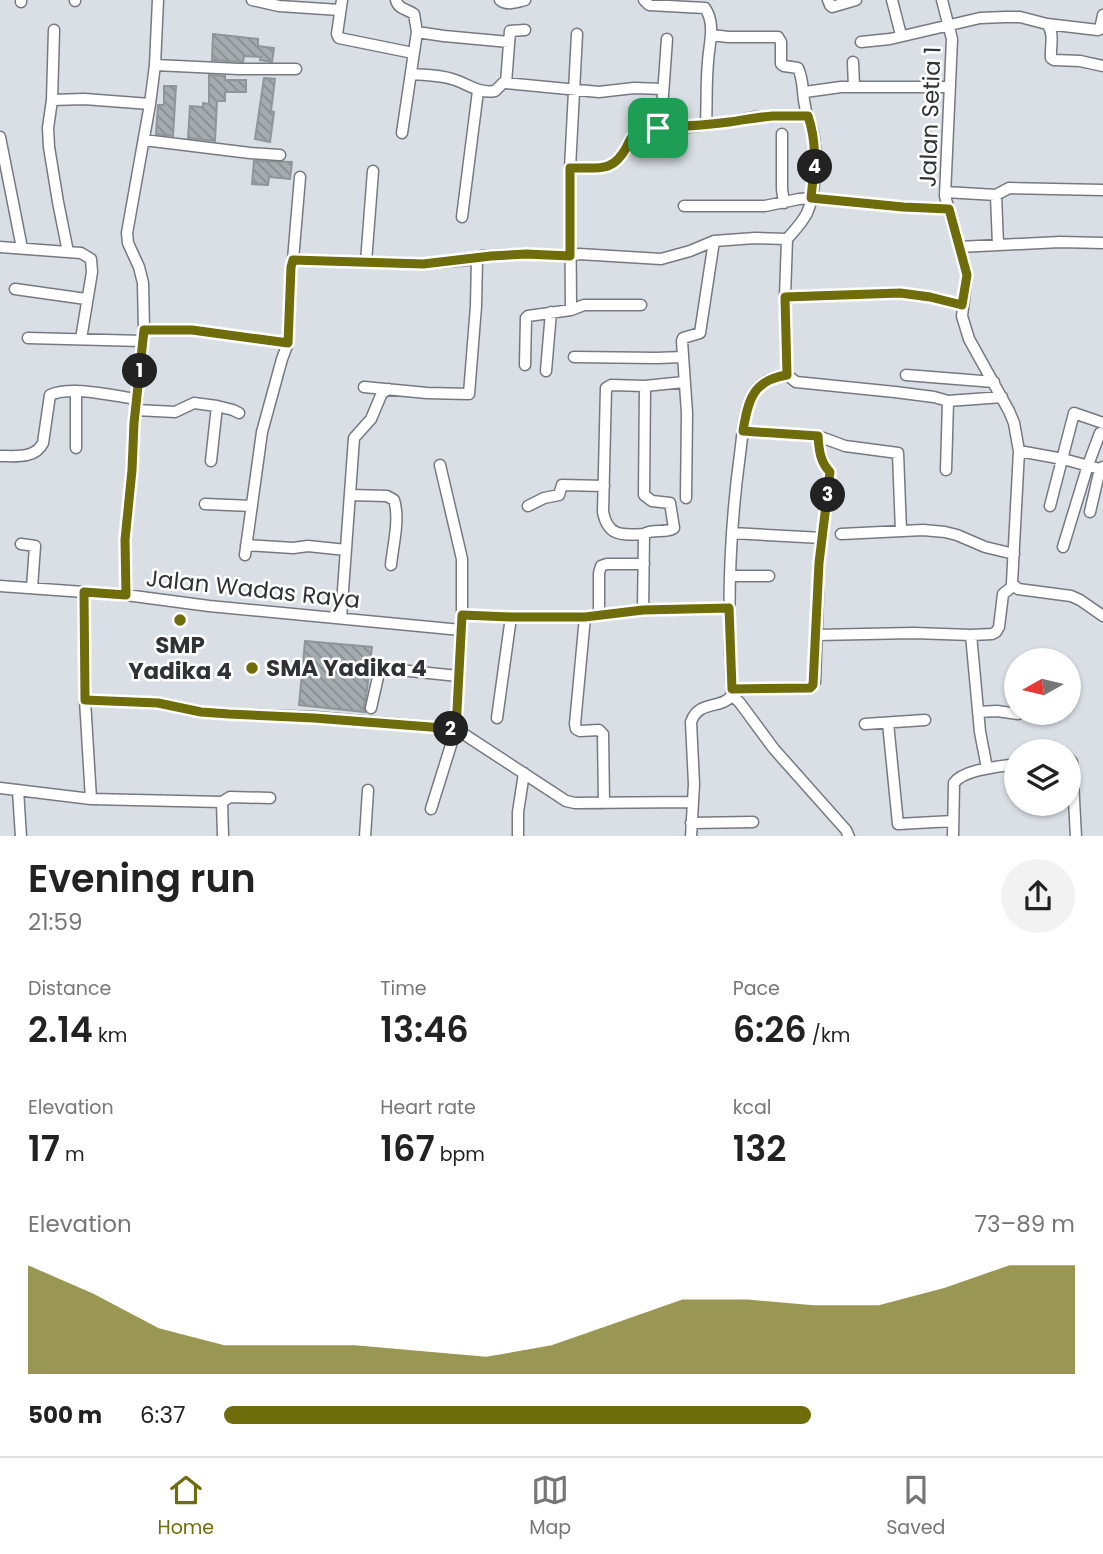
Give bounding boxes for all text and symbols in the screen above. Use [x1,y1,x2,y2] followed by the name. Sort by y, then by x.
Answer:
[912,46,948,188] street label: Jalan Setia 1
[628,98,688,158] pin
[639,109,677,147] icon: arrive
[798,150,832,184] pin: 4
[808,153,821,180] text: 4
[122,354,158,388] pin: 1
[136,357,143,384] text: 1
[810,477,846,512] pin: 3
[822,481,833,508] text: 3
[144,562,362,616] street label: Jalan Wadas Raya
[172,612,188,628] marker: SMP Yadika 4
[128,629,232,687] place label: SMP Yadika 4
[1004,648,1082,724] north arrow
[1004,648,1081,816] map controls
[266,652,427,684] place label: SMA Yadika 4
[244,660,260,676] marker: SMA Yadika 4
[434,712,468,746] pin: 2
[445,715,456,742] text: 2
[1004,739,1081,816] button: layers
[28,852,256,905] text: Evening run
[1001,859,1075,933] button: share
[28,906,82,938] text: 21:59
[28,975,111,1002] text: Distance
[380,975,427,1002] text: Time
[733,975,780,1002] text: Pace
[28,1005,93,1054] text: 2.14
[380,1005,469,1054] text: 13:46
[733,1005,807,1054] text: 6:26
[93,1022,127,1049] text: km
[807,1022,850,1049] text: /km
[28,1094,114,1121] text: Elevation
[380,1094,476,1121] text: Heart rate
[733,1094,772,1121] text: kcal
[28,1124,60,1173] text: 17
[380,1124,435,1173] text: 167
[733,1124,786,1173] text: 132
[60,1141,85,1168] text: m
[435,1141,485,1168] text: bpm
[28,1208,132,1240] text: Elevation
[974,1208,1075,1240] text: 73–89 m
[28,1399,102,1431] text: 500 m
[140,1399,186,1431] text: 6:37
[157,1471,214,1542] tab: Home
[529,1471,571,1542] tab: Map
[886,1471,945,1542] tab: Saved

